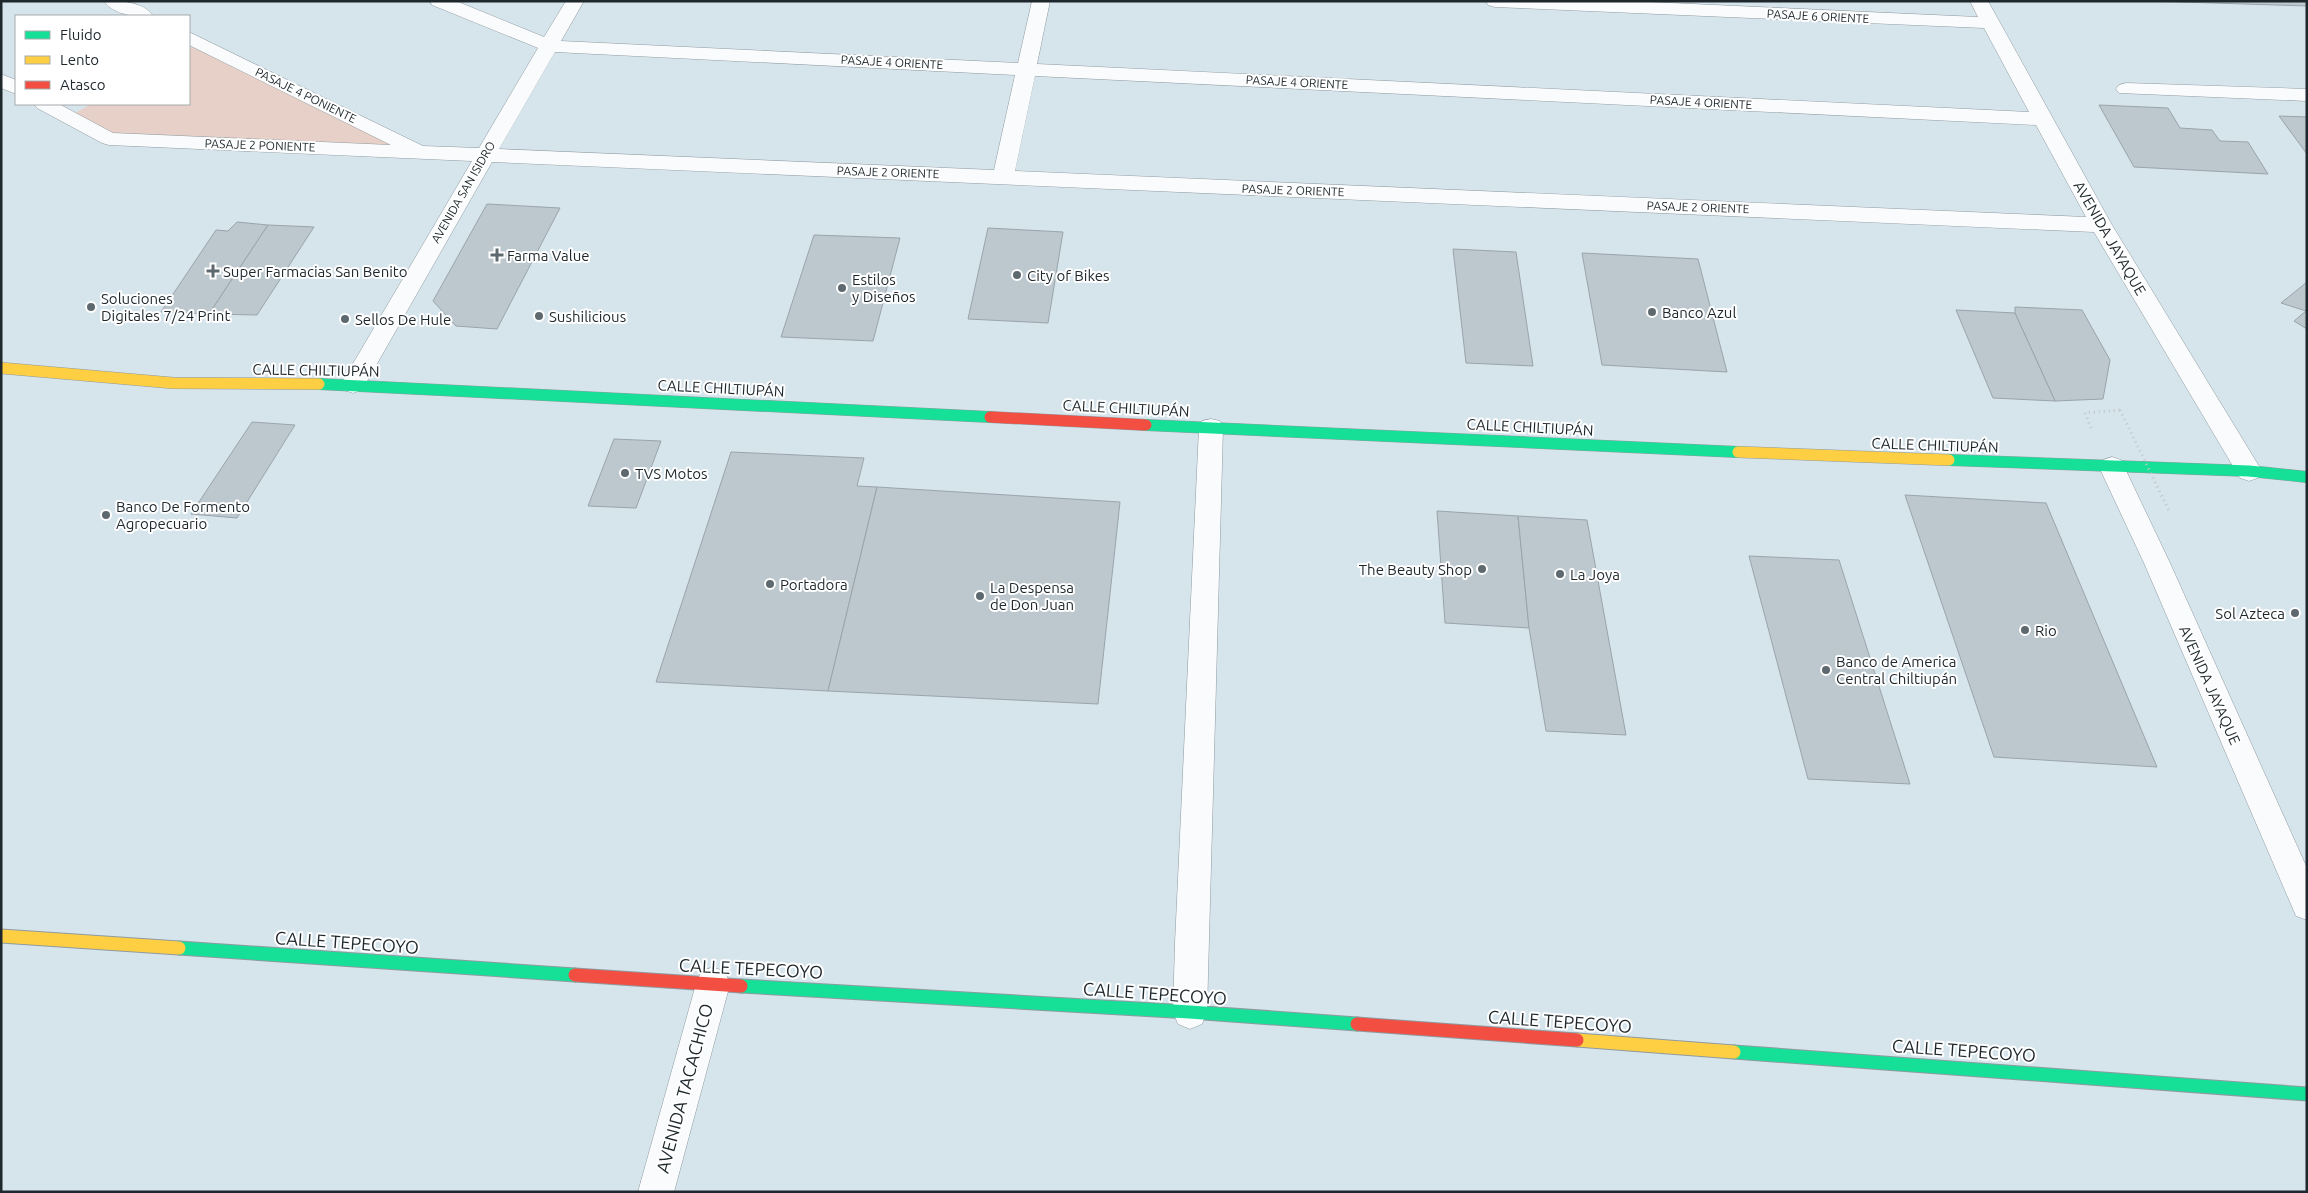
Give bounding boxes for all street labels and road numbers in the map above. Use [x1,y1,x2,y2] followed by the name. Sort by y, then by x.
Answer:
[1766,7,1870,25] street label: PASAJE 6 ORIENTE
[840,53,944,71] street label: PASAJE 4 ORIENTE
[253,65,359,125] street label: PASAJE 4 PONIENTE
[1245,73,1349,91] street label: PASAJE 4 ORIENTE
[1649,93,1753,111] street label: PASAJE 4 ORIENTE
[204,137,316,153] street label: PASAJE 2 PONIENTE
[429,139,497,245] street label: AVENIDA SAN ISIDRO
[837,164,940,180] street label: PASAJE 2 ORIENTE
[2070,178,2150,298] street label: AVENIDA JAYAQUE
[1242,182,1345,198] street label: PASAJE 2 ORIENTE
[1647,199,1750,215] street label: PASAJE 2 ORIENTE
[252,360,380,380] street label: CALLE CHILTIUPÁN
[657,376,785,400] street label: CALLE CHILTIUPÁN
[1062,396,1190,420] street label: CALLE CHILTIUPÁN
[1466,415,1594,439] street label: CALLE CHILTIUPÁN
[1871,434,1999,456] street label: CALLE CHILTIUPÁN
[2176,623,2244,747] street label: AVENIDA JAYAQUE
[274,927,420,957] street label: CALLE TEPECOYO
[678,954,824,982] street label: CALLE TEPECOYO
[1082,978,1228,1008] street label: CALLE TEPECOYO
[652,1001,716,1175] street label: AVENIDA TACACHICO
[1487,1006,1633,1036] street label: CALLE TEPECOYO
[1891,1035,2037,1065] street label: CALLE TEPECOYO

